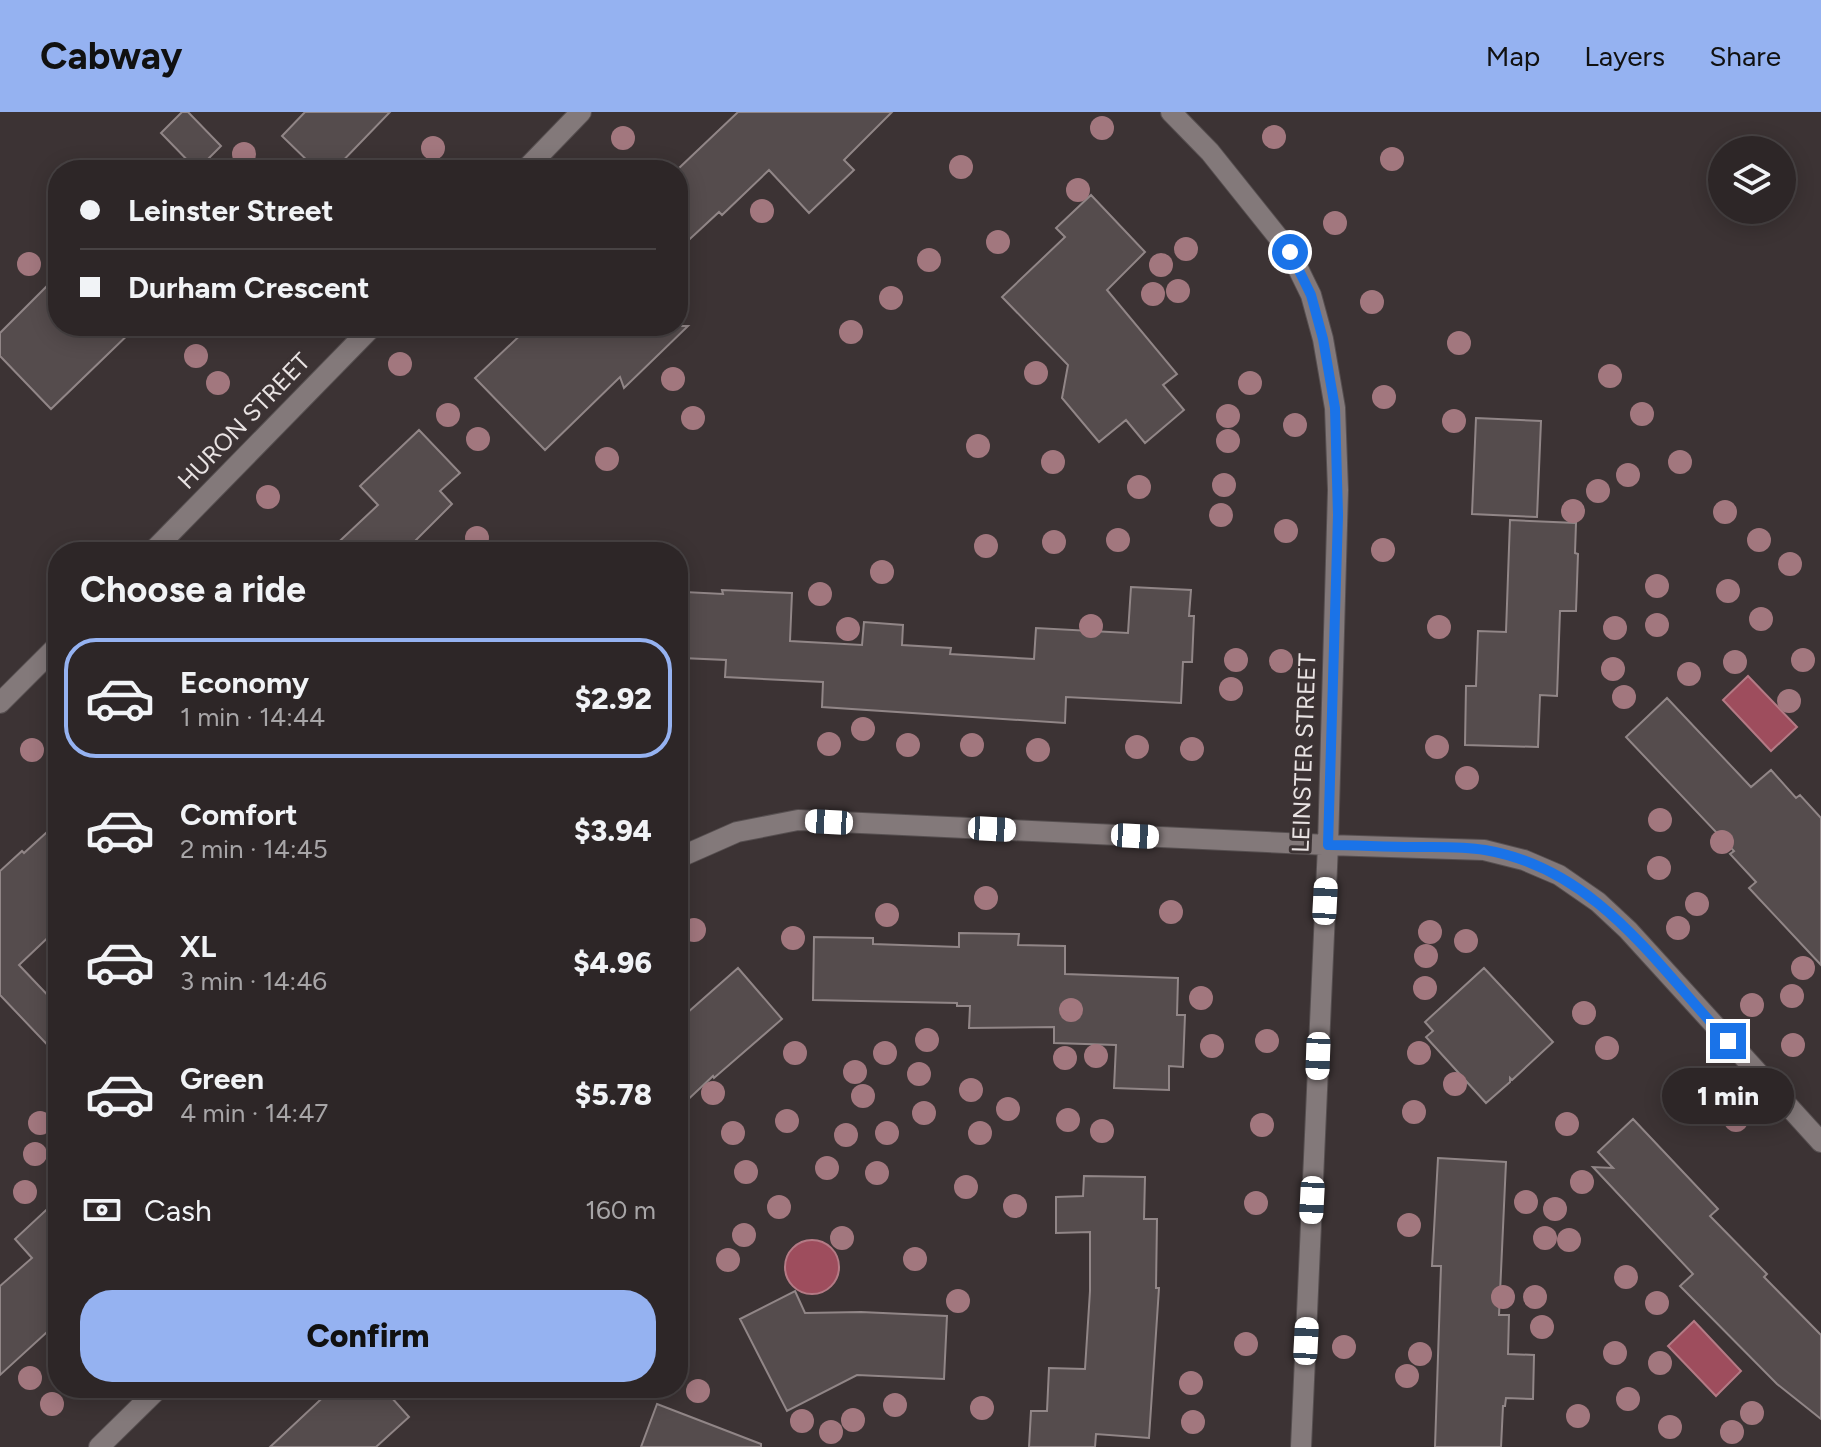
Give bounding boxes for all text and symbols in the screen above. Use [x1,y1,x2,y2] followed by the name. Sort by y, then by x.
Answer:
[40,33,182,79] text: Cabway
[1486,39,1540,73] text: Map
[1584,39,1665,73] text: Layers
[1709,39,1781,73] text: Share
[1708,136,1796,224] map controls
[1708,136,1796,224] button: layers
[128,192,333,229] text: Leinster Street
[1272,234,1308,270] route start
[128,269,370,306] text: Durham Crescent
[171,347,316,495] street label: HURON STREET
[80,568,306,611] text: Choose a ride
[1286,653,1321,853] street label: LEINSTER STREET
[84,662,156,734] icon: car
[180,664,309,701] text: Economy
[575,680,652,717] text: $2.92
[180,701,325,733] text: 1 min · 14:44
[84,794,156,866] icon: car
[180,796,298,833] text: Comfort
[804,809,854,835] car
[574,812,652,849] text: $3.94
[967,816,1017,842] car
[1110,823,1160,849] car
[180,833,328,865] text: 2 min · 14:45
[1312,876,1338,926] car
[84,926,156,998] icon: car
[180,928,216,965] text: XL
[573,944,652,981] text: $4.96
[180,965,327,997] text: 3 min · 14:46
[1710,1023,1746,1059] route end
[1305,1032,1331,1080] car
[84,1058,156,1130] icon: car
[180,1060,264,1097] text: Green
[1662,1069,1794,1125] callout: 1 min
[575,1076,652,1113] text: $5.78
[1697,1080,1759,1112] text: 1 min
[180,1097,328,1129] text: 4 min · 14:47
[1299,1175,1325,1225] car
[80,1188,124,1232] icon: cash
[144,1192,212,1229] text: Cash
[585,1194,656,1226] text: 160 m
[80,1290,656,1382] button: Confirm
[1293,1316,1319,1366] car

